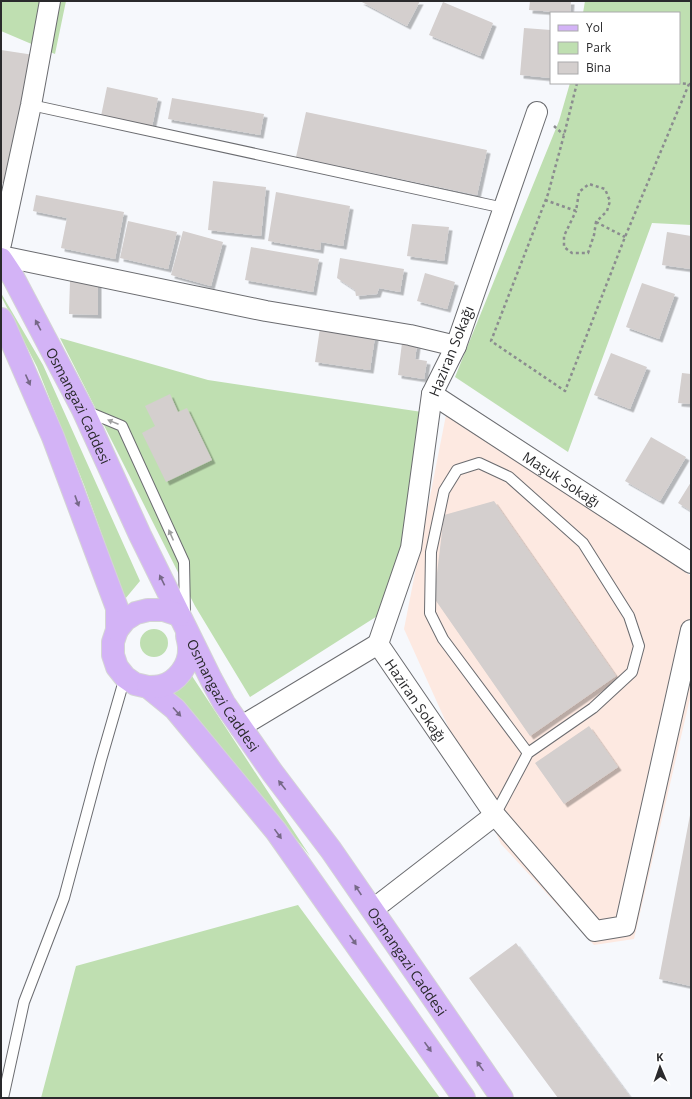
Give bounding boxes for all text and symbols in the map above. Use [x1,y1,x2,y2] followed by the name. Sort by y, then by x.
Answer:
[550,12,680,84] legend
[586,19,603,36] text: Yol
[586,39,612,56] text: Park
[586,59,611,76] text: Bina
[424,303,478,399] street label: Haziran Sokağı
[35,319,41,330] one-way arrow
[42,344,116,467] street label: Osmangazi Caddesi
[26,375,32,387] one-way arrow
[106,419,118,425] one-way arrow
[519,446,604,511] street label: Maşuk Sokağı
[74,495,80,507] one-way arrow
[168,529,174,541] one-way arrow
[159,574,165,586] one-way arrow
[183,635,264,755] street label: Osmangazi Caddesi
[381,655,451,745] street label: Haziran Sokağı
[173,707,182,718] one-way arrow
[278,780,286,790] one-way arrow
[274,829,282,840] one-way arrow
[355,884,362,896] one-way arrow
[364,903,452,1019] street label: Osmangazi Caddesi
[349,935,357,946] one-way arrow
[424,1041,432,1052] one-way arrow
[640,1047,680,1087] north arrow
[656,1049,664,1064] text: K
[476,1061,484,1071] one-way arrow

